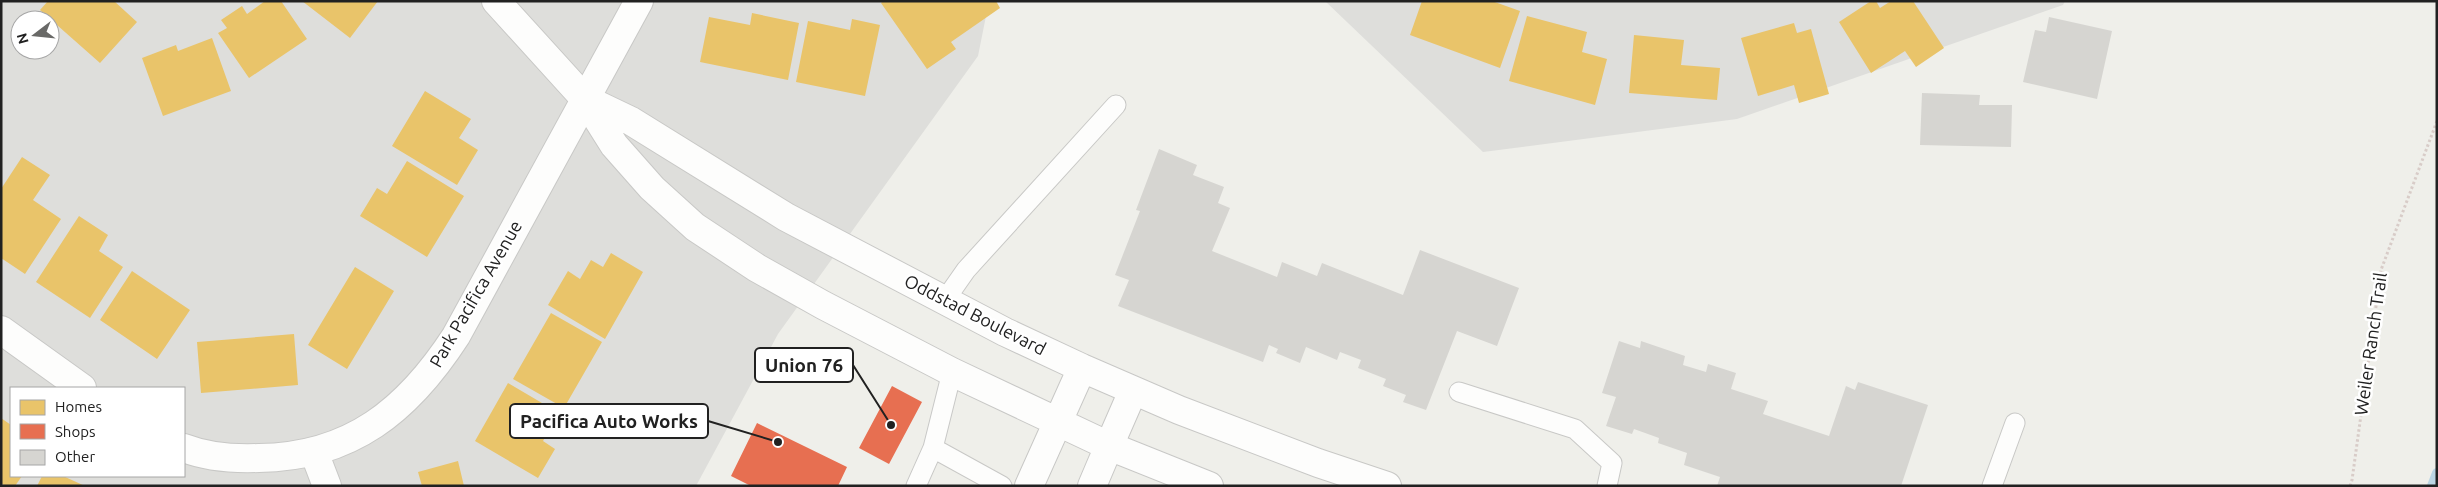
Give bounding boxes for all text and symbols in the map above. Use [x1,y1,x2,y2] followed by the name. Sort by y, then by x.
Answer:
[10,10,60,60] north arrow
[13,31,32,46] text: N
[425,217,525,370] street label: Park Pacifica Avenue
[901,270,1050,358] street label: Oddstad Boulevard
[2350,271,2390,417] street label: Weiler Ranch Trail
[755,348,853,382] callout: Union 76
[765,354,843,376] text: Union 76
[10,387,185,477] legend
[55,398,102,415] text: Homes
[510,404,708,438] callout: Pacifica Auto Works
[520,410,698,432] text: Pacifica Auto Works
[55,423,96,440] text: Shops
[55,448,95,465] text: Other

